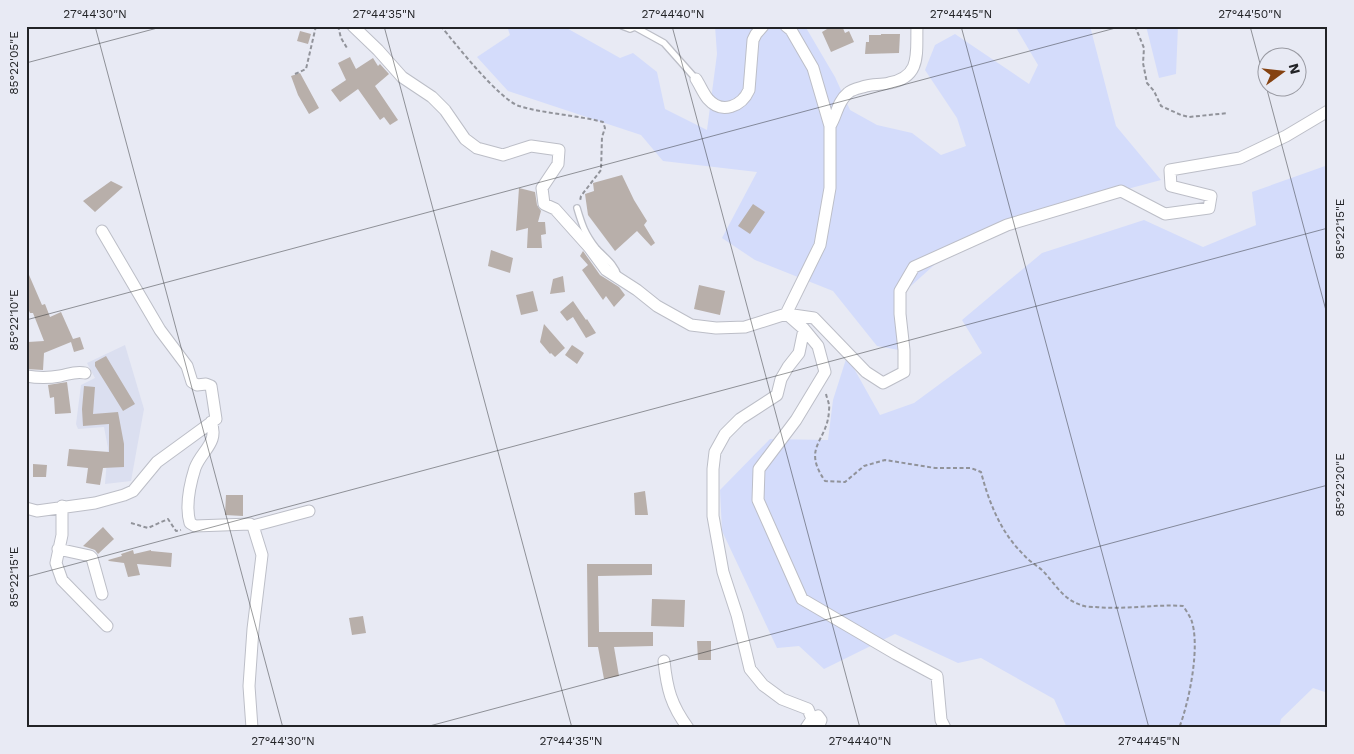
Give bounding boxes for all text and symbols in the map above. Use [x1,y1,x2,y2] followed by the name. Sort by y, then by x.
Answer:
[63,7,127,21] text: 27°44'30"N
[352,7,416,21] text: 27°44'35"N
[642,7,704,21] text: 27°44'40"N
[930,7,992,21] text: 27°44'45"N
[1218,7,1282,21] text: 27°44'50"N
[7,31,21,95] text: 85°22'05"E
[1256,48,1306,98] north arrow
[1285,62,1304,76] text: N
[1333,198,1347,259] text: 85°22'15"E
[7,289,21,351] text: 85°22'10"E
[1333,453,1347,517] text: 85°22'20"E
[7,546,21,607] text: 85°22'15"E
[251,734,315,748] text: 27°44'30"N
[539,734,603,748] text: 27°44'35"N
[829,734,891,748] text: 27°44'40"N
[1118,734,1180,748] text: 27°44'45"N

